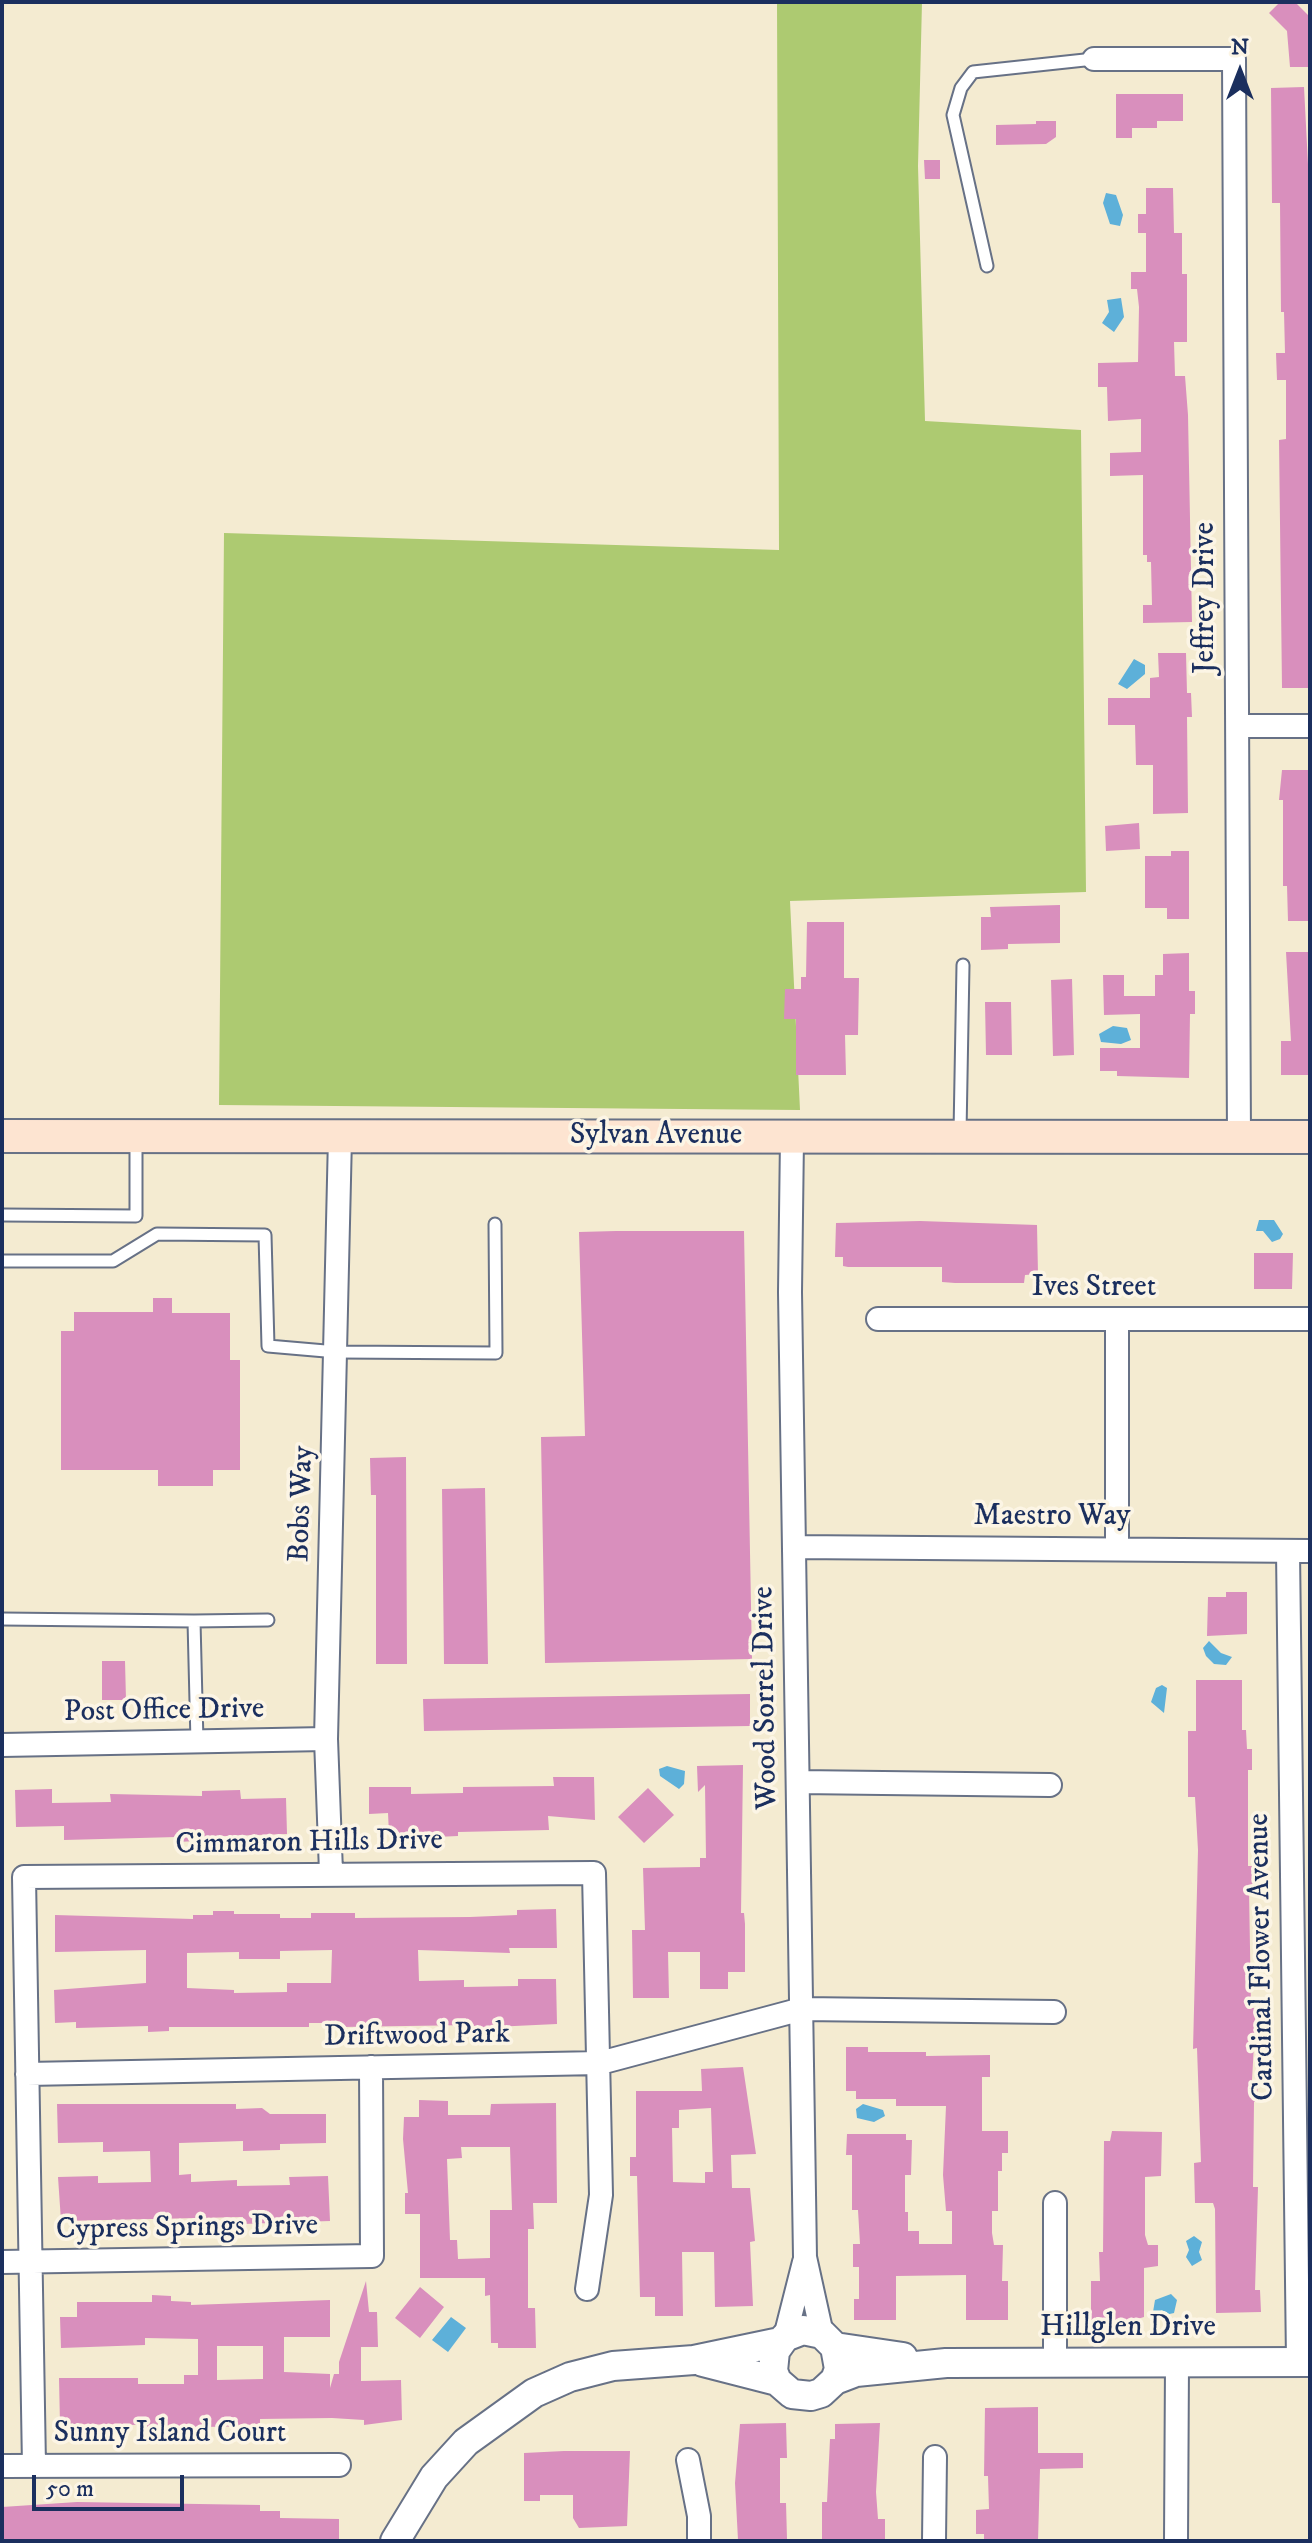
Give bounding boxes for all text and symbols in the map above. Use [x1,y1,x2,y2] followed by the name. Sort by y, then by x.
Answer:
[1200,32,1280,112] north arrow
[1231,34,1249,61] text: N
[1189,522,1225,674] street label: Jeffrey Drive
[570,1119,742,1155] street label: Sylvan Avenue
[1032,1271,1156,1307] street label: Ives Street
[283,1445,323,1563] street label: Bobs Way
[974,1500,1130,1536] street label: Maestro Way
[747,1586,787,1810] street label: Wood Sorrel Drive
[63,1692,265,1732] street label: Post Office Drive
[1242,1813,1284,2101] street label: Cardinal Flower Avenue
[175,1824,443,1864] street label: Cimmaron Hills Drive
[324,2017,510,2057] street label: Driftwood Park
[56,2209,318,2249] street label: Cypress Springs Drive
[1040,2311,1216,2347] street label: Hillglen Drive
[54,2417,286,2453] street label: Sunny Island Court
[36,2459,188,2509] scale bar
[46,2474,94,2504] text: 50 m

